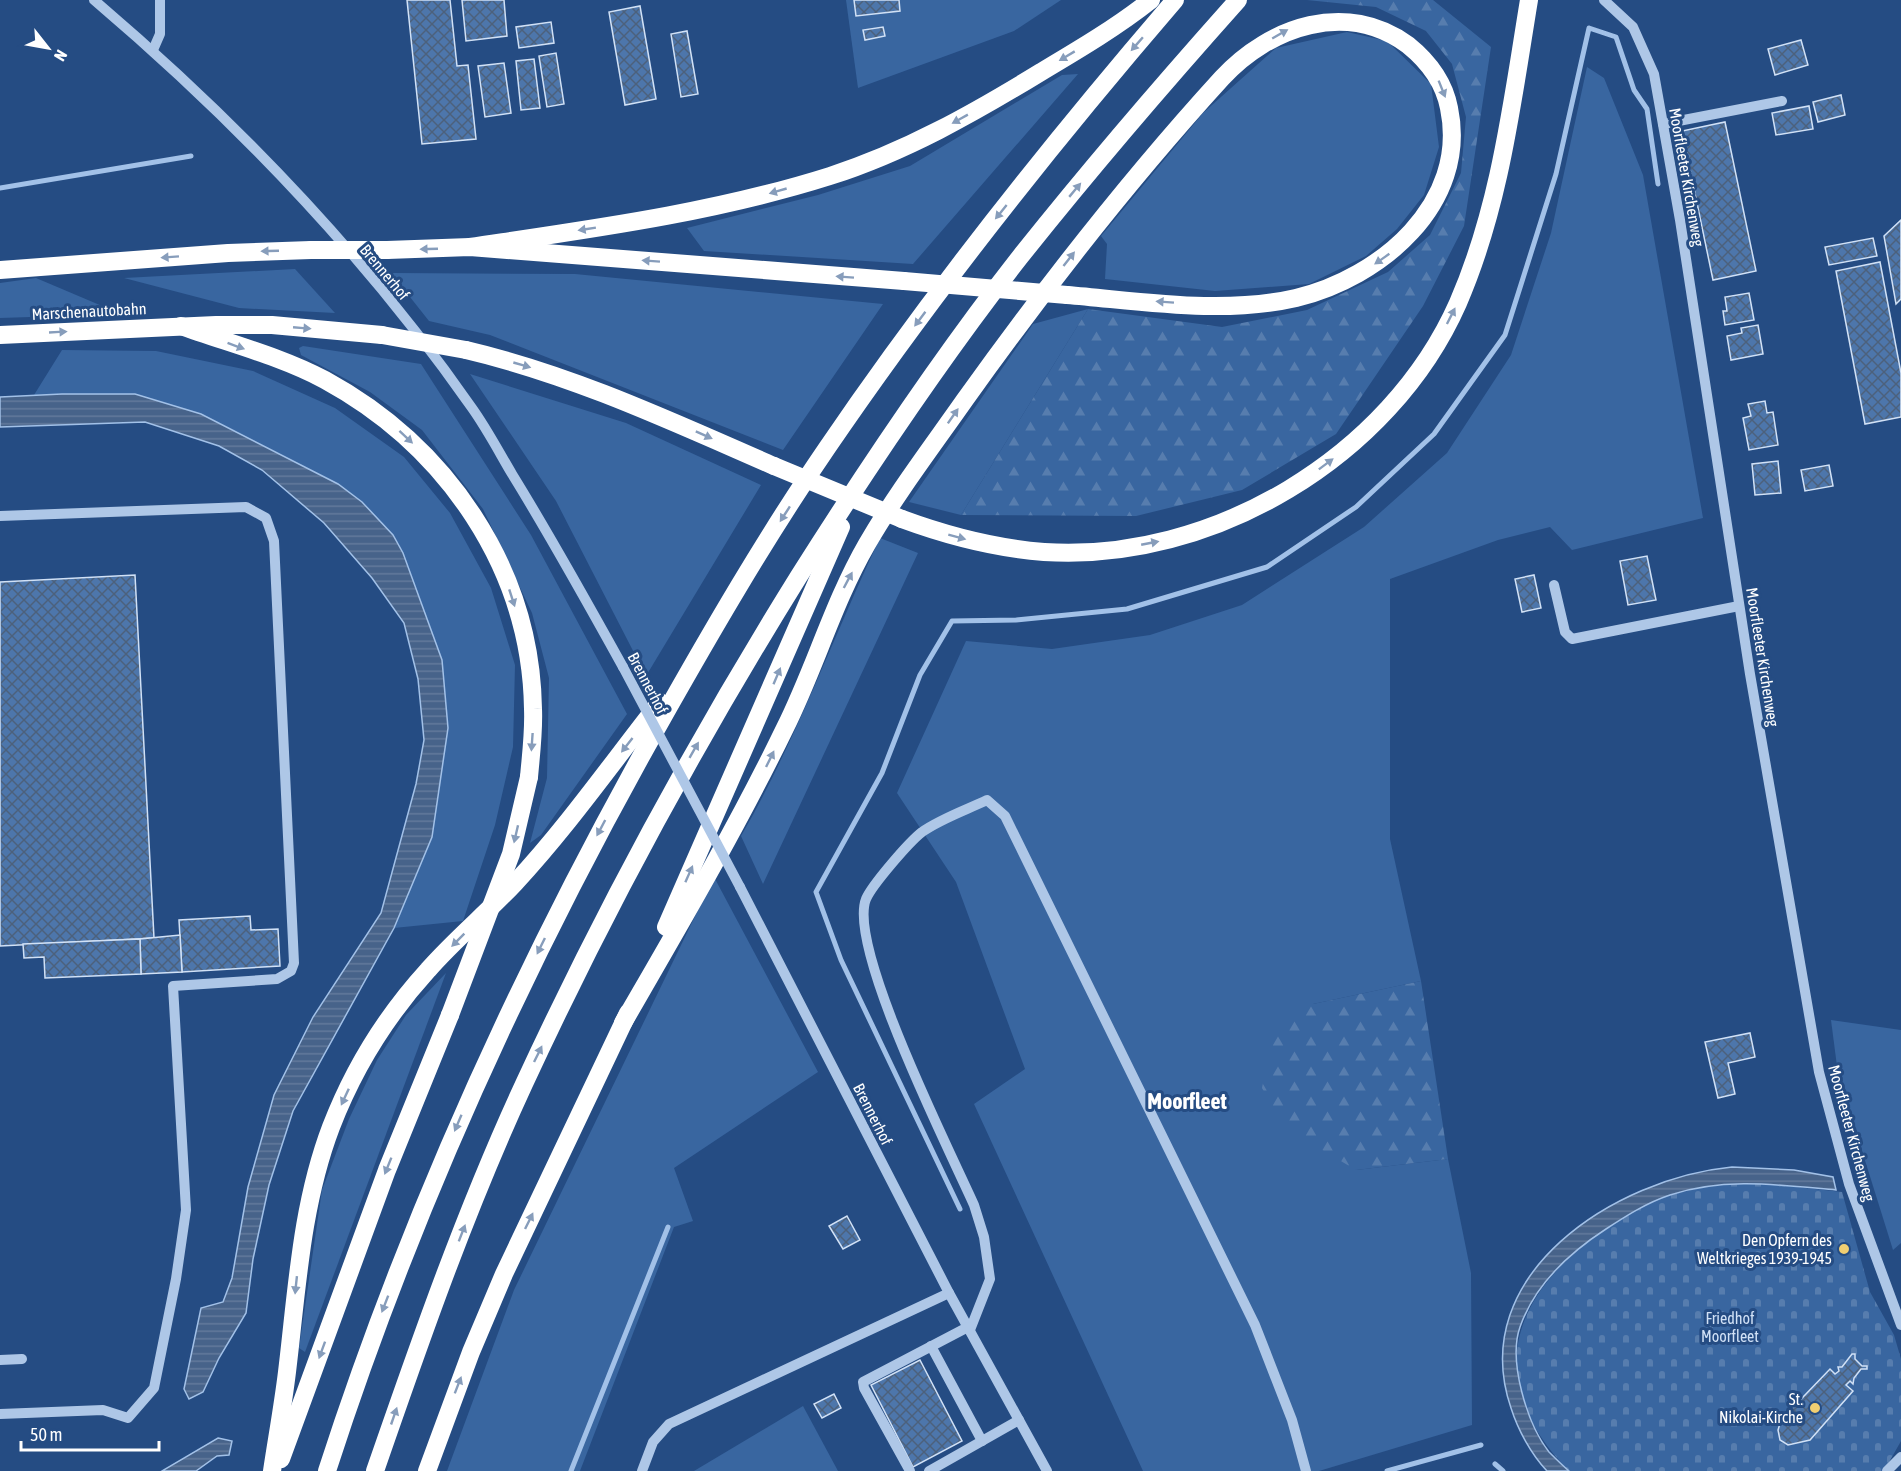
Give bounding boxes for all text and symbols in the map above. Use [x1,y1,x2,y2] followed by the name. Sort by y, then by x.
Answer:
[18,18,78,78] north arrow
[1271,29,1288,39] one-way arrow
[1131,36,1144,51] one-way arrow
[51,47,71,64] text: N
[1059,51,1075,62] one-way arrow
[1437,81,1447,99] one-way arrow
[1665,106,1708,248] street label: Moorfleeter Kirchenweg
[951,114,968,124] one-way arrow
[1069,183,1081,198] one-way arrow
[769,186,788,196] one-way arrow
[994,204,1007,220] one-way arrow
[578,225,597,234] one-way arrow
[357,241,414,304] street label: Brennerhof
[419,244,438,253] one-way arrow
[260,247,279,256] one-way arrow
[160,252,179,262] one-way arrow
[1063,252,1075,267] one-way arrow
[1374,253,1390,265] one-way arrow
[641,257,660,266] one-way arrow
[836,272,855,281] one-way arrow
[1156,298,1175,307] one-way arrow
[31,299,147,323] street label: Marschenautobahn
[1446,307,1456,324] one-way arrow
[914,311,926,326] one-way arrow
[293,323,312,333] one-way arrow
[49,328,68,337] one-way arrow
[227,342,245,352] one-way arrow
[513,361,531,370] one-way arrow
[947,408,958,424] one-way arrow
[399,430,414,444] one-way arrow
[695,431,713,441] one-way arrow
[1319,458,1334,470] one-way arrow
[779,505,790,522] one-way arrow
[948,533,966,542] one-way arrow
[1141,538,1160,547] one-way arrow
[843,571,853,588] one-way arrow
[1742,586,1783,728] street label: Moorfleeter Kirchenweg
[508,589,517,607] one-way arrow
[624,649,672,717] street label: Brennerhof
[773,667,782,685] one-way arrow
[527,733,537,752] one-way arrow
[621,737,633,752] one-way arrow
[689,742,700,758] one-way arrow
[766,750,775,767] one-way arrow
[596,820,606,837] one-way arrow
[510,825,520,843] one-way arrow
[685,865,694,882] one-way arrow
[452,932,466,946] one-way arrow
[536,938,545,955] one-way arrow
[534,1045,543,1062] one-way arrow
[1824,1063,1879,1203] street label: Moorfleeter Kirchenweg
[850,1080,896,1148] street label: Brennerhof
[340,1088,350,1106] one-way arrow
[1147,1088,1227,1114] district label: Moorfleet
[453,1114,462,1132] one-way arrow
[383,1158,393,1176] one-way arrow
[524,1212,533,1229] one-way arrow
[458,1224,467,1242] one-way arrow
[1697,1231,1832,1268] place label: Den Opfern des Weltkrieges 1939-1945
[1837,1242,1851,1256] marker: Den Opfern des Weltkrieges 1939-1945
[291,1275,301,1294] one-way arrow
[380,1295,390,1313] one-way arrow
[1701,1309,1759,1345] park label: Friedhof Moorfleet
[316,1341,326,1359] one-way arrow
[454,1376,464,1394] one-way arrow
[1719,1390,1803,1426] place label: St. Nikolai-Kirche
[1808,1401,1822,1415] marker: St. Nikolai-Kirche
[390,1407,400,1425] one-way arrow
[21,1414,159,1452] scale bar
[30,1424,62,1445] text: 50 m

